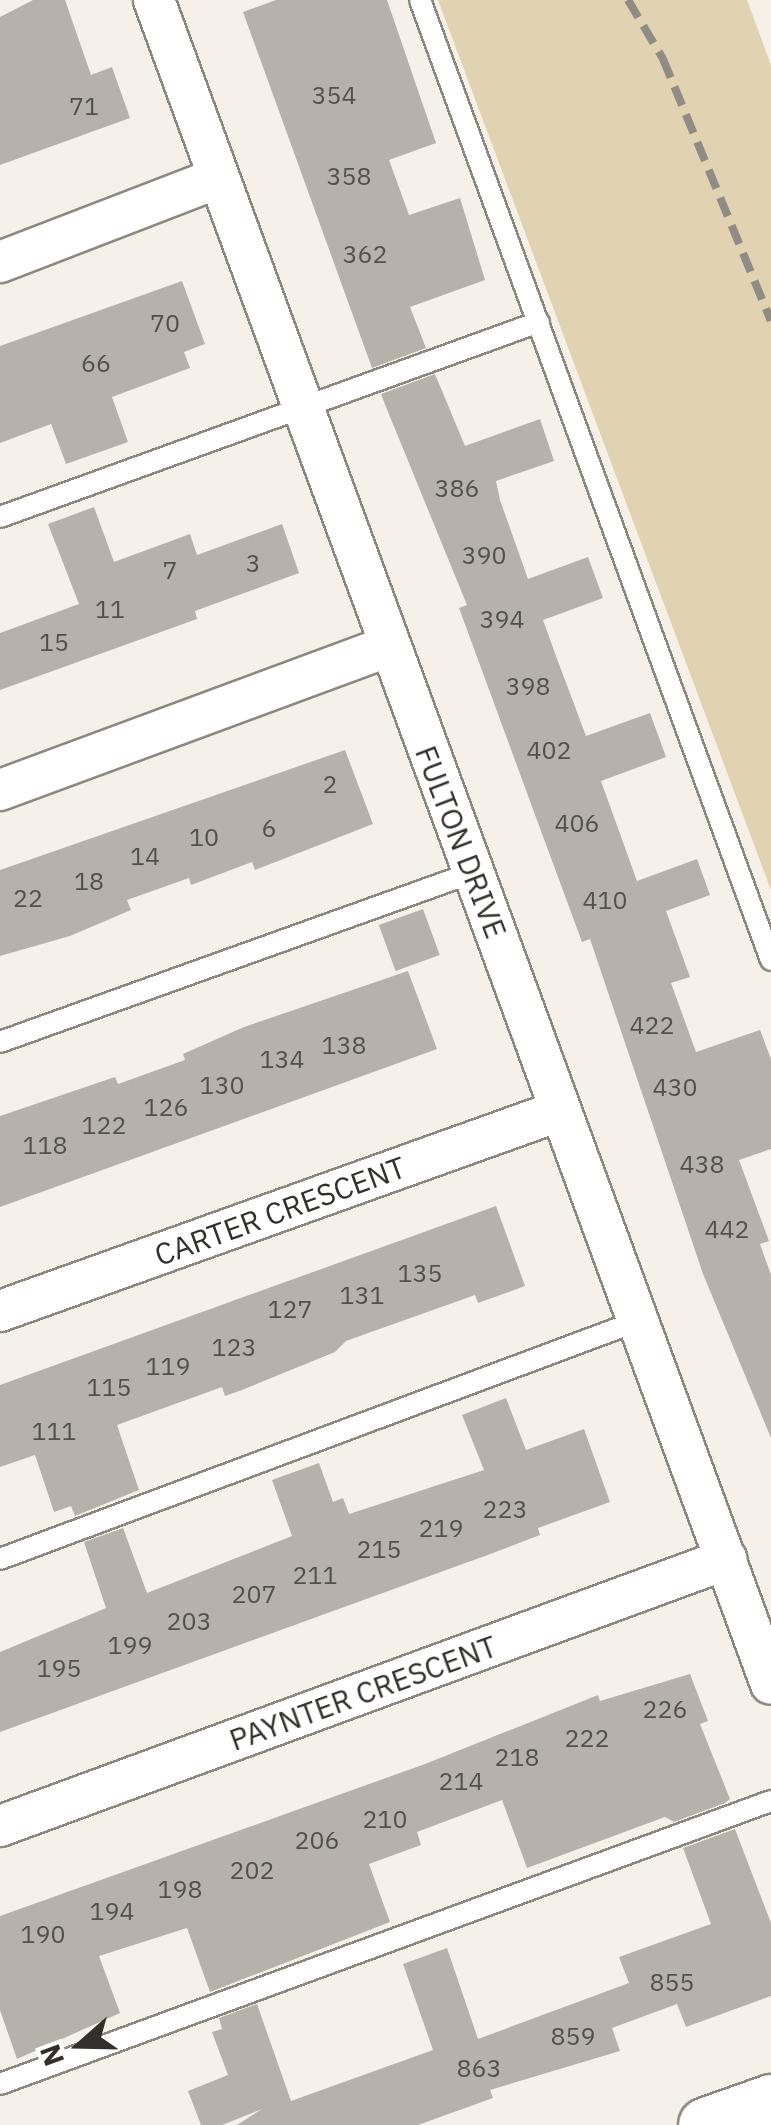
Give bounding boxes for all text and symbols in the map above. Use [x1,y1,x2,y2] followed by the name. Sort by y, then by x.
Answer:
[312,80,356,110] house number: 354
[69,91,99,121] house number: 71
[327,161,371,191] house number: 358
[343,239,387,269] house number: 362
[150,308,180,338] house number: 70
[81,348,111,378] house number: 66
[435,473,479,503] house number: 386
[462,540,506,570] house number: 390
[246,548,260,578] house number: 3
[163,555,177,585] house number: 7
[95,594,125,624] house number: 11
[480,604,524,634] house number: 394
[39,627,69,657] house number: 15
[506,671,550,701] house number: 398
[527,735,571,765] house number: 402
[408,741,514,943] street label: FULTON DRIVE
[323,769,337,799] house number: 2
[555,808,599,838] house number: 406
[262,813,276,843] house number: 6
[189,822,219,852] house number: 10
[130,841,160,871] house number: 14
[74,866,104,896] house number: 18
[13,883,43,913] house number: 22
[583,885,627,915] house number: 410
[630,1010,674,1040] house number: 422
[322,1030,366,1060] house number: 138
[260,1044,304,1074] house number: 134
[200,1070,244,1100] house number: 130
[653,1072,697,1102] house number: 430
[144,1092,188,1122] house number: 126
[82,1110,126,1140] house number: 122
[23,1130,67,1160] house number: 118
[150,1149,410,1273] street label: CARTER CRESCENT
[680,1149,724,1179] house number: 438
[705,1214,749,1244] house number: 442
[398,1258,442,1288] house number: 135
[340,1280,384,1310] house number: 131
[268,1294,312,1324] house number: 127
[212,1332,256,1362] house number: 123
[146,1351,190,1381] house number: 119
[87,1372,131,1402] house number: 115
[32,1416,76,1446] house number: 111
[483,1494,527,1524] house number: 223
[419,1513,463,1543] house number: 219
[357,1534,401,1564] house number: 215
[293,1560,337,1590] house number: 211
[232,1579,276,1609] house number: 207
[167,1606,211,1636] house number: 203
[225,1628,501,1758] street label: PAYNTER CRESCENT
[108,1630,152,1660] house number: 199
[37,1653,81,1683] house number: 195
[643,1694,687,1724] house number: 226
[565,1723,609,1753] house number: 222
[495,1742,539,1772] house number: 218
[439,1766,483,1796] house number: 214
[363,1804,407,1834] house number: 210
[295,1825,339,1855] house number: 206
[230,1855,274,1885] house number: 202
[158,1874,202,1904] house number: 198
[90,1896,134,1926] house number: 194
[21,1919,65,1949] house number: 190
[650,1967,694,1997] house number: 855
[30,1995,130,2095] north arrow
[551,2021,595,2051] house number: 859
[30,2040,72,2071] text: N
[457,2053,501,2083] house number: 863

